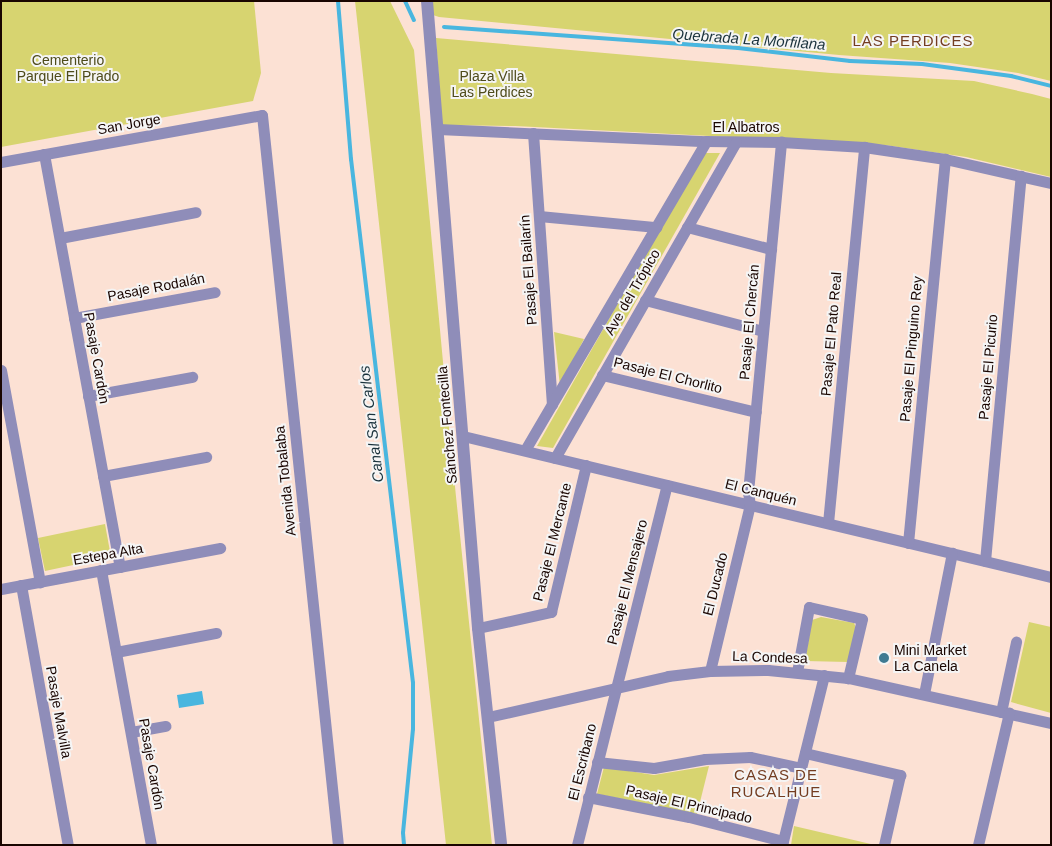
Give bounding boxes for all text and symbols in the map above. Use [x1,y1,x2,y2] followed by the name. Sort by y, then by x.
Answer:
[672,25,826,53] water label: Quebrada La Morfilana
[851,32,975,50] district label: LAS PERDICES
[17,52,119,84] park label: Cementerio Parque El Prado
[452,68,532,100] park label: Plaza Villa Las Perdices
[96,110,162,138] street label: San Jorge
[712,119,780,135] street label: El Albatros
[516,214,540,326] street label: Pasaje El Bailarín
[601,246,663,338] street label: Ave del Trópico
[736,264,762,380] street label: Pasaje El Chercán
[106,269,206,305] street label: Pasaje Rodalán
[817,271,845,397] street label: Pasaje El Pato Real
[896,275,926,423] street label: Pasaje El Pinguino Rey
[81,311,113,405] street label: Pasaje Cardón
[975,314,1001,420] street label: Pasaje El Picurio
[612,353,724,397] street label: Pasaje El Chorlito
[355,365,387,483] water label: Canal San Carlos
[433,365,461,485] street label: Sánchez Fontecilla
[271,425,299,537] street label: Avenida Tobalaba
[723,475,799,509] street label: El Canquén
[529,481,575,603] street label: Pasaje El Mercante
[603,518,651,646] street label: Pasaje El Mensajero
[71,540,145,568] street label: Estepa Alta
[699,551,731,617] street label: El Ducado
[894,642,966,674] place label: Mini Market La Canela
[732,647,808,667] street label: La Condesa
[878,652,890,664] marker: Mini Market La Canela
[43,665,75,759] street label: Pasaje Malvilla
[136,717,168,811] street label: Pasaje Cardón
[564,722,600,802] street label: El Escribano
[730,765,822,800] district label: CASAS DE RUCALHUE
[624,781,754,827] street label: Pasaje El Principado

